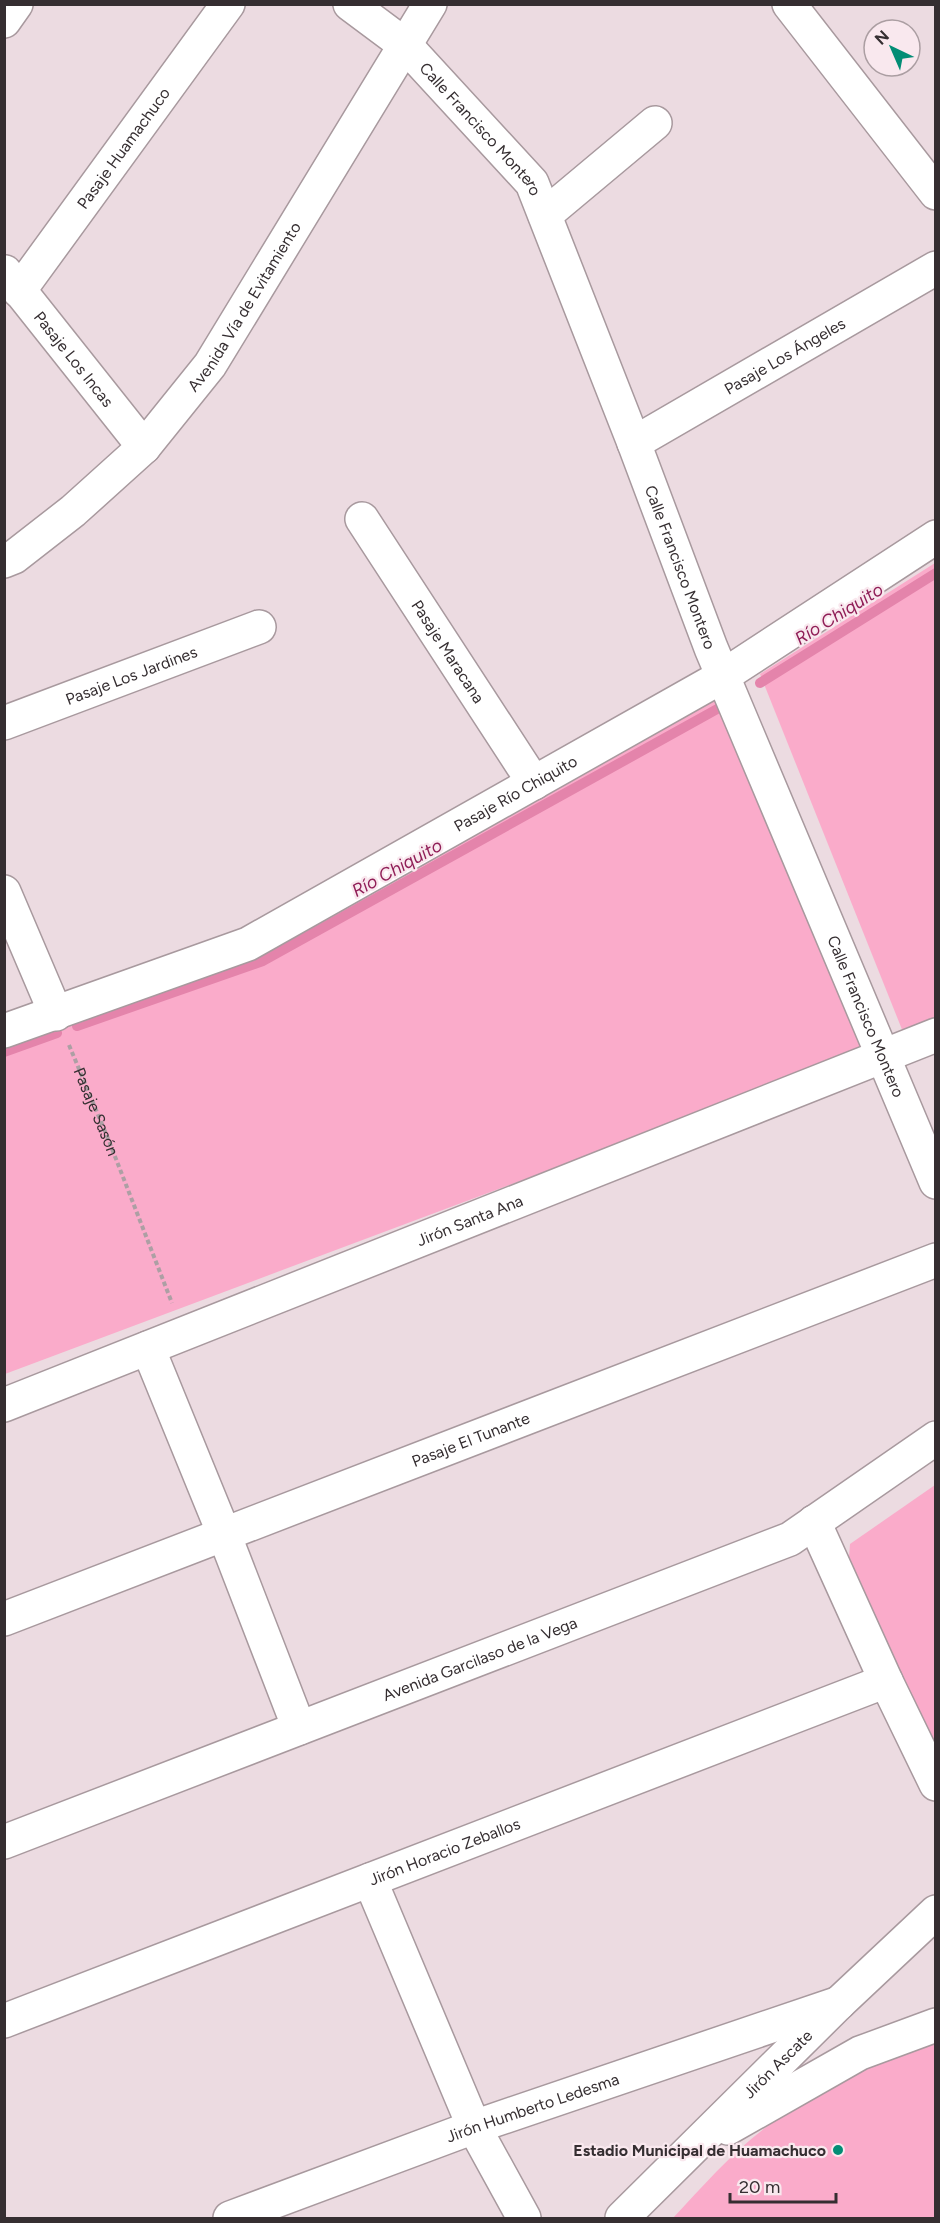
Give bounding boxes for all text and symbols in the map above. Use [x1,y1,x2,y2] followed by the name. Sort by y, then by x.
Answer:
[862,18,922,78] north arrow
[871,26,893,49] text: N
[416,58,545,198] street label: Calle Francisco Montero
[73,84,174,212] street label: Pasaje Huamachuco
[183,218,304,395] street label: Avenida Vía de Evitamiento
[30,307,118,410] street label: Pasaje Los Incas
[721,313,848,398] street label: Pasaje Los Ángeles
[641,483,720,652] street label: Calle Francisco Montero
[791,578,887,650] water label: Río Chiquito
[408,596,489,706] street label: Pasaje Maracana
[63,642,200,708] street label: Pasaje Los Jardines
[450,751,580,835] street label: Pasaje Río Chiquito
[348,834,446,902] water label: Río Chiquito
[824,933,909,1100] street label: Calle Francisco Montero
[70,1065,123,1158] street label: Pasaje Sasón
[414,1191,525,1250] street label: Jirón Santa Ana
[409,1408,532,1471] street label: Pasaje El Tunante
[380,1612,580,1705] street label: Avenida Garcilaso de la Vega
[366,1814,523,1889] street label: Jirón Horacio Zeballos
[739,2025,816,2102] street label: Jirón Ascate
[443,2069,621,2146] street label: Jirón Humberto Ledesma
[573,2141,826,2160] place label: Estadio Municipal de Huamachuco
[831,2143,845,2157] marker: Estadio Municipal de Huamachuco
[730,2166,836,2204] scale bar
[739,2176,780,2198] text: 20 m

